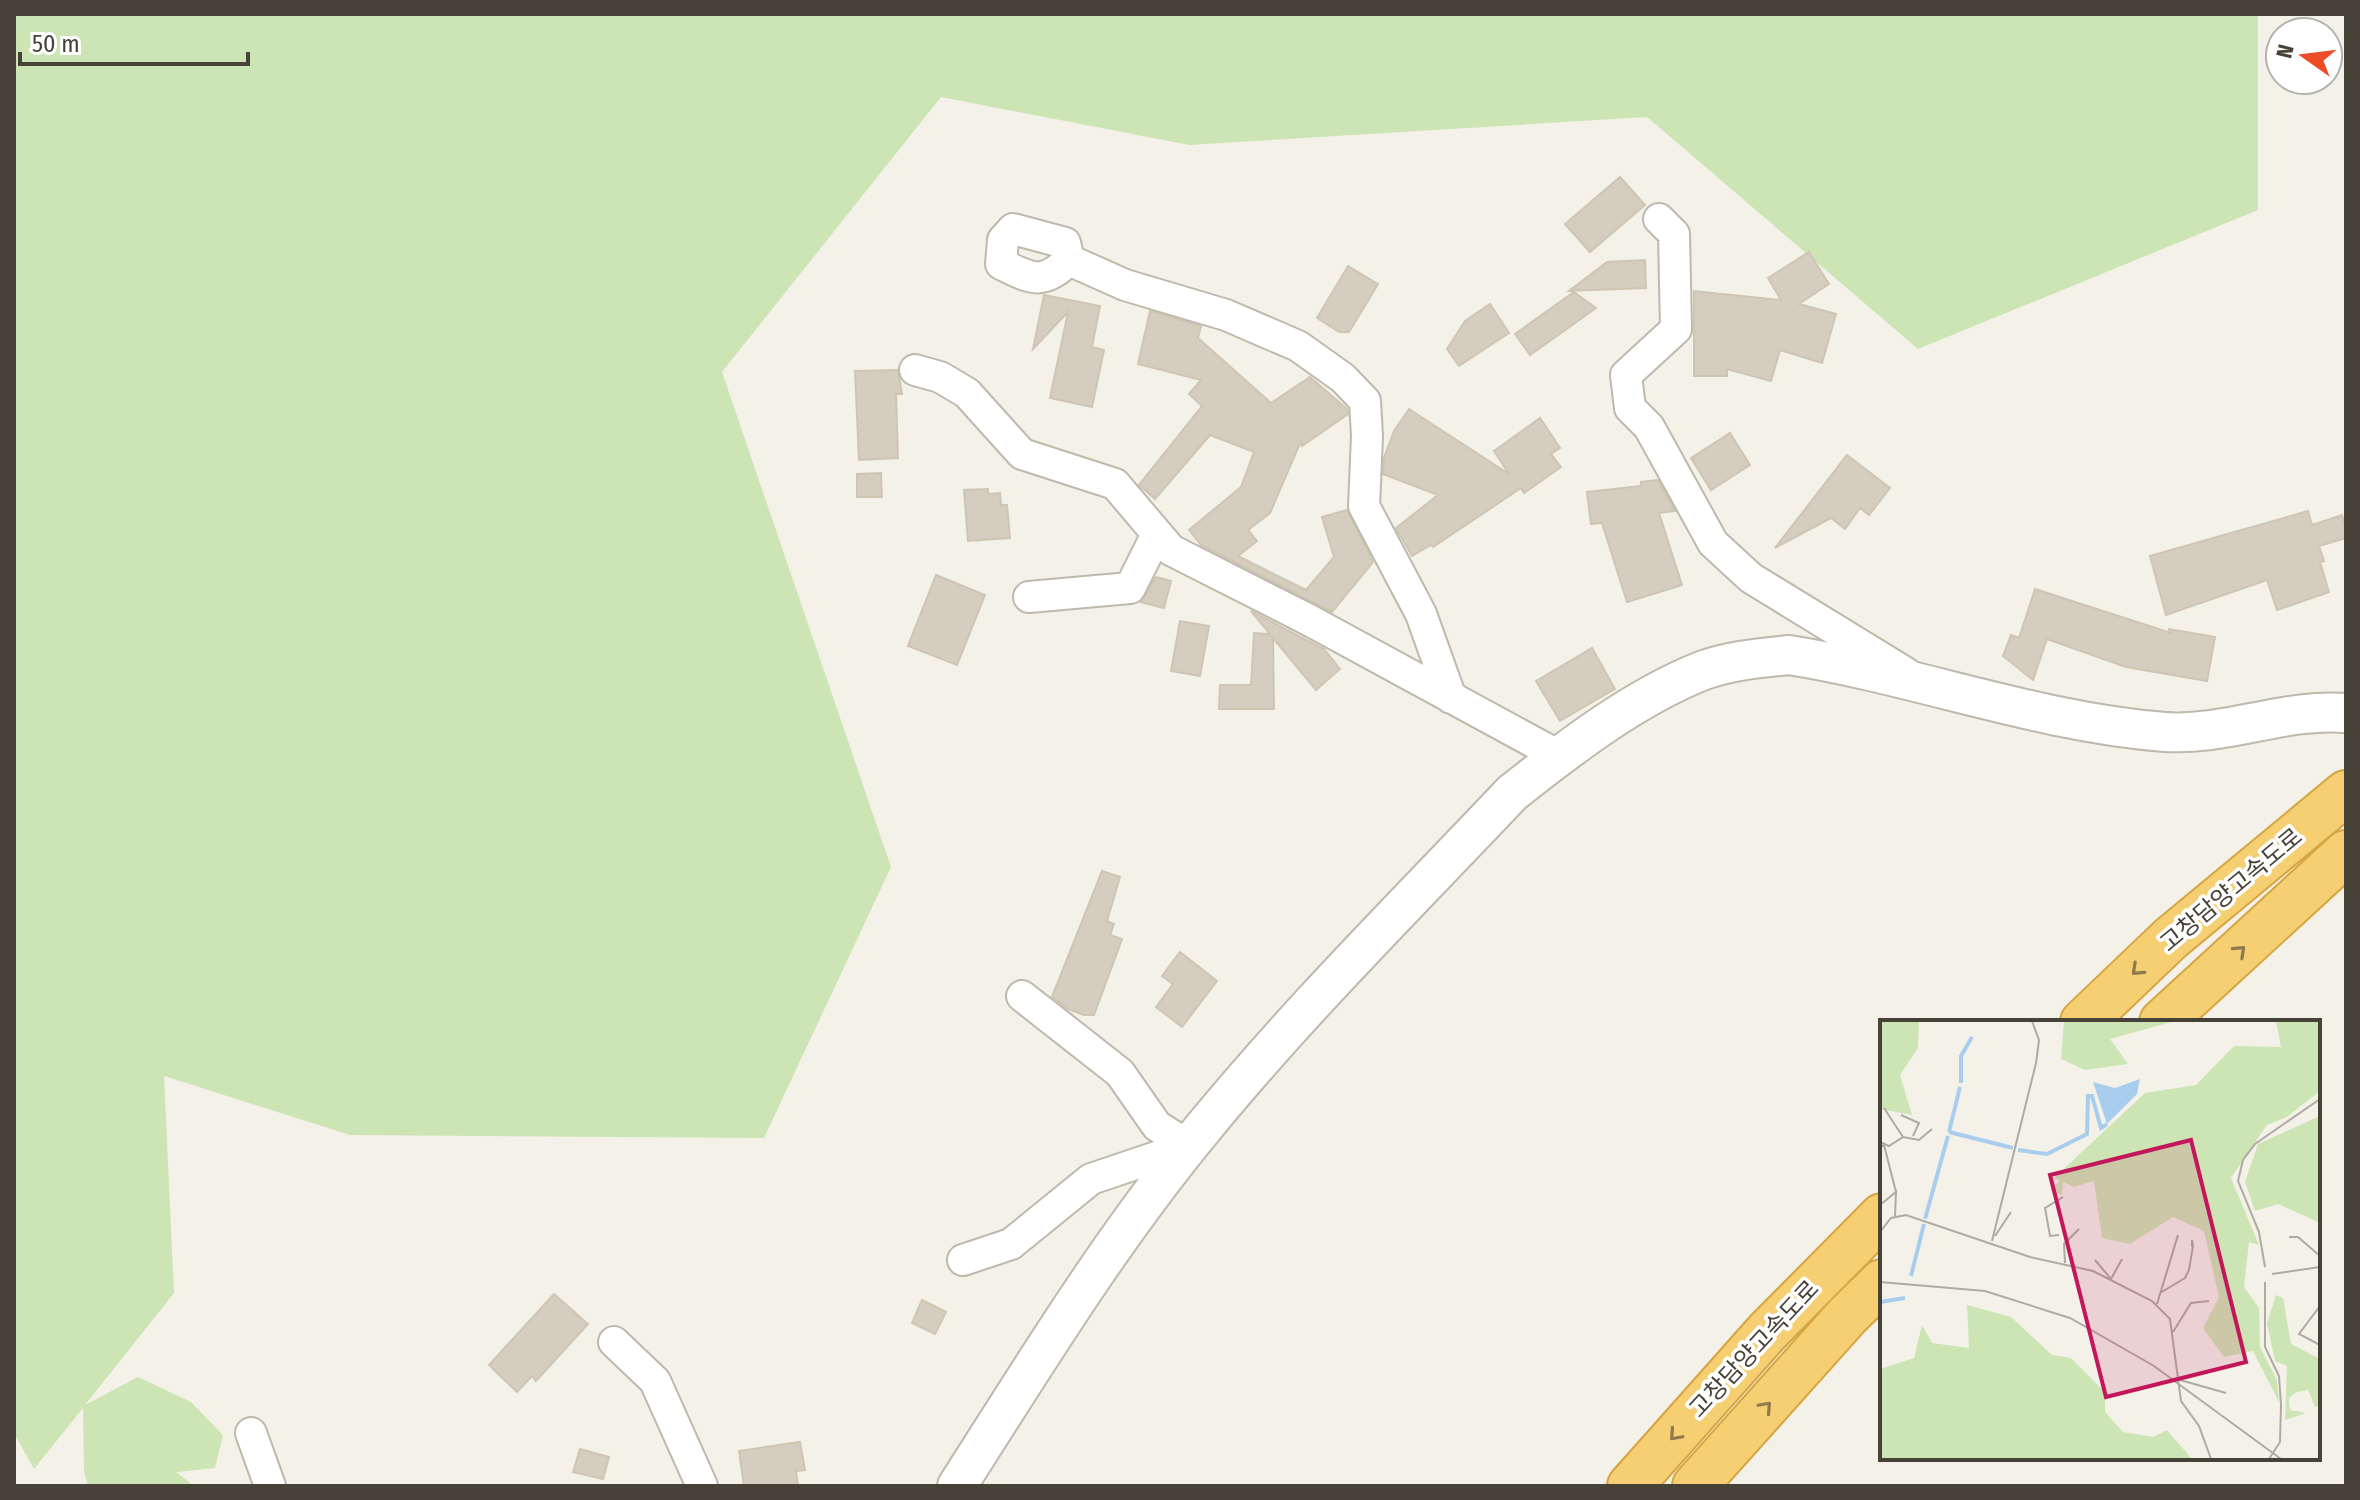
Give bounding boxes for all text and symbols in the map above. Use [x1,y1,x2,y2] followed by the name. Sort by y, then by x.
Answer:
[20,16,248,66] scale bar
[2264,16,2344,96] north arrow
[32,30,80,58] text: 50 m
[2270,42,2300,61] text: N
[2154,823,2308,957] street label: 고창담양고속도로
[2231,945,2245,960] one-way arrow
[2132,961,2147,975] one-way arrow
[1880,1020,2320,1460] inset map
[1684,1275,1824,1423] street label: 고창담양고속도로
[1756,1402,1771,1416] one-way arrow
[1670,1426,1684,1441] one-way arrow

